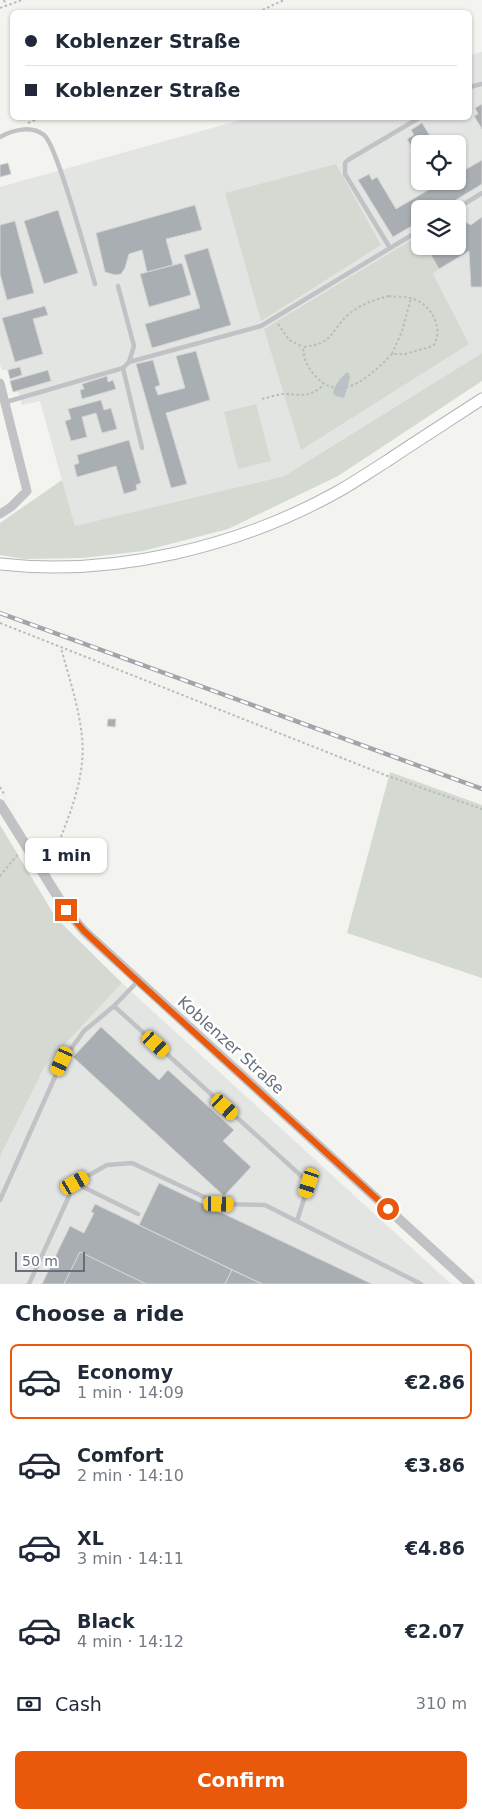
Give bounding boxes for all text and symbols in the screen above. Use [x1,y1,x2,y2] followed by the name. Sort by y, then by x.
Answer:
[55,30,240,52] text: Koblenzer Straße
[55,79,240,101] text: Koblenzer Straße
[411,135,466,255] map controls
[411,135,466,190] button: locate
[411,200,466,255] button: layers
[25,838,107,872] callout: 1 min
[41,846,91,865] text: 1 min
[55,899,77,921] route end
[174,992,288,1098] street label: Koblenzer Straße
[139,1028,172,1060] car
[49,1044,74,1078] car
[208,1091,241,1123] car
[297,1166,320,1200] car
[58,1169,91,1197] car
[203,1196,234,1212] car
[377,1198,399,1220] route start
[15,1249,85,1272] scale bar
[22,1253,58,1269] text: 50 m
[15,1301,184,1326] text: Choose a ride
[17,1359,62,1404] icon: car
[77,1361,173,1383] text: Economy
[405,1371,465,1393] text: €2.86
[77,1383,184,1402] text: 1 min · 14:09
[17,1442,62,1487] icon: car
[77,1444,164,1466] text: Comfort
[405,1454,465,1476] text: €3.86
[77,1466,184,1485] text: 2 min · 14:10
[17,1525,62,1570] icon: car
[77,1527,104,1549] text: XL
[405,1537,465,1559] text: €4.86
[77,1549,184,1568] text: 3 min · 14:11
[17,1608,62,1653] icon: car
[77,1610,135,1632] text: Black
[405,1620,465,1642] text: €2.07
[77,1632,184,1651] text: 4 min · 14:12
[15,1690,43,1718] icon: cash
[55,1693,102,1715] text: Cash
[416,1694,467,1713] text: 310 m
[15,1751,467,1809] button: Confirm

